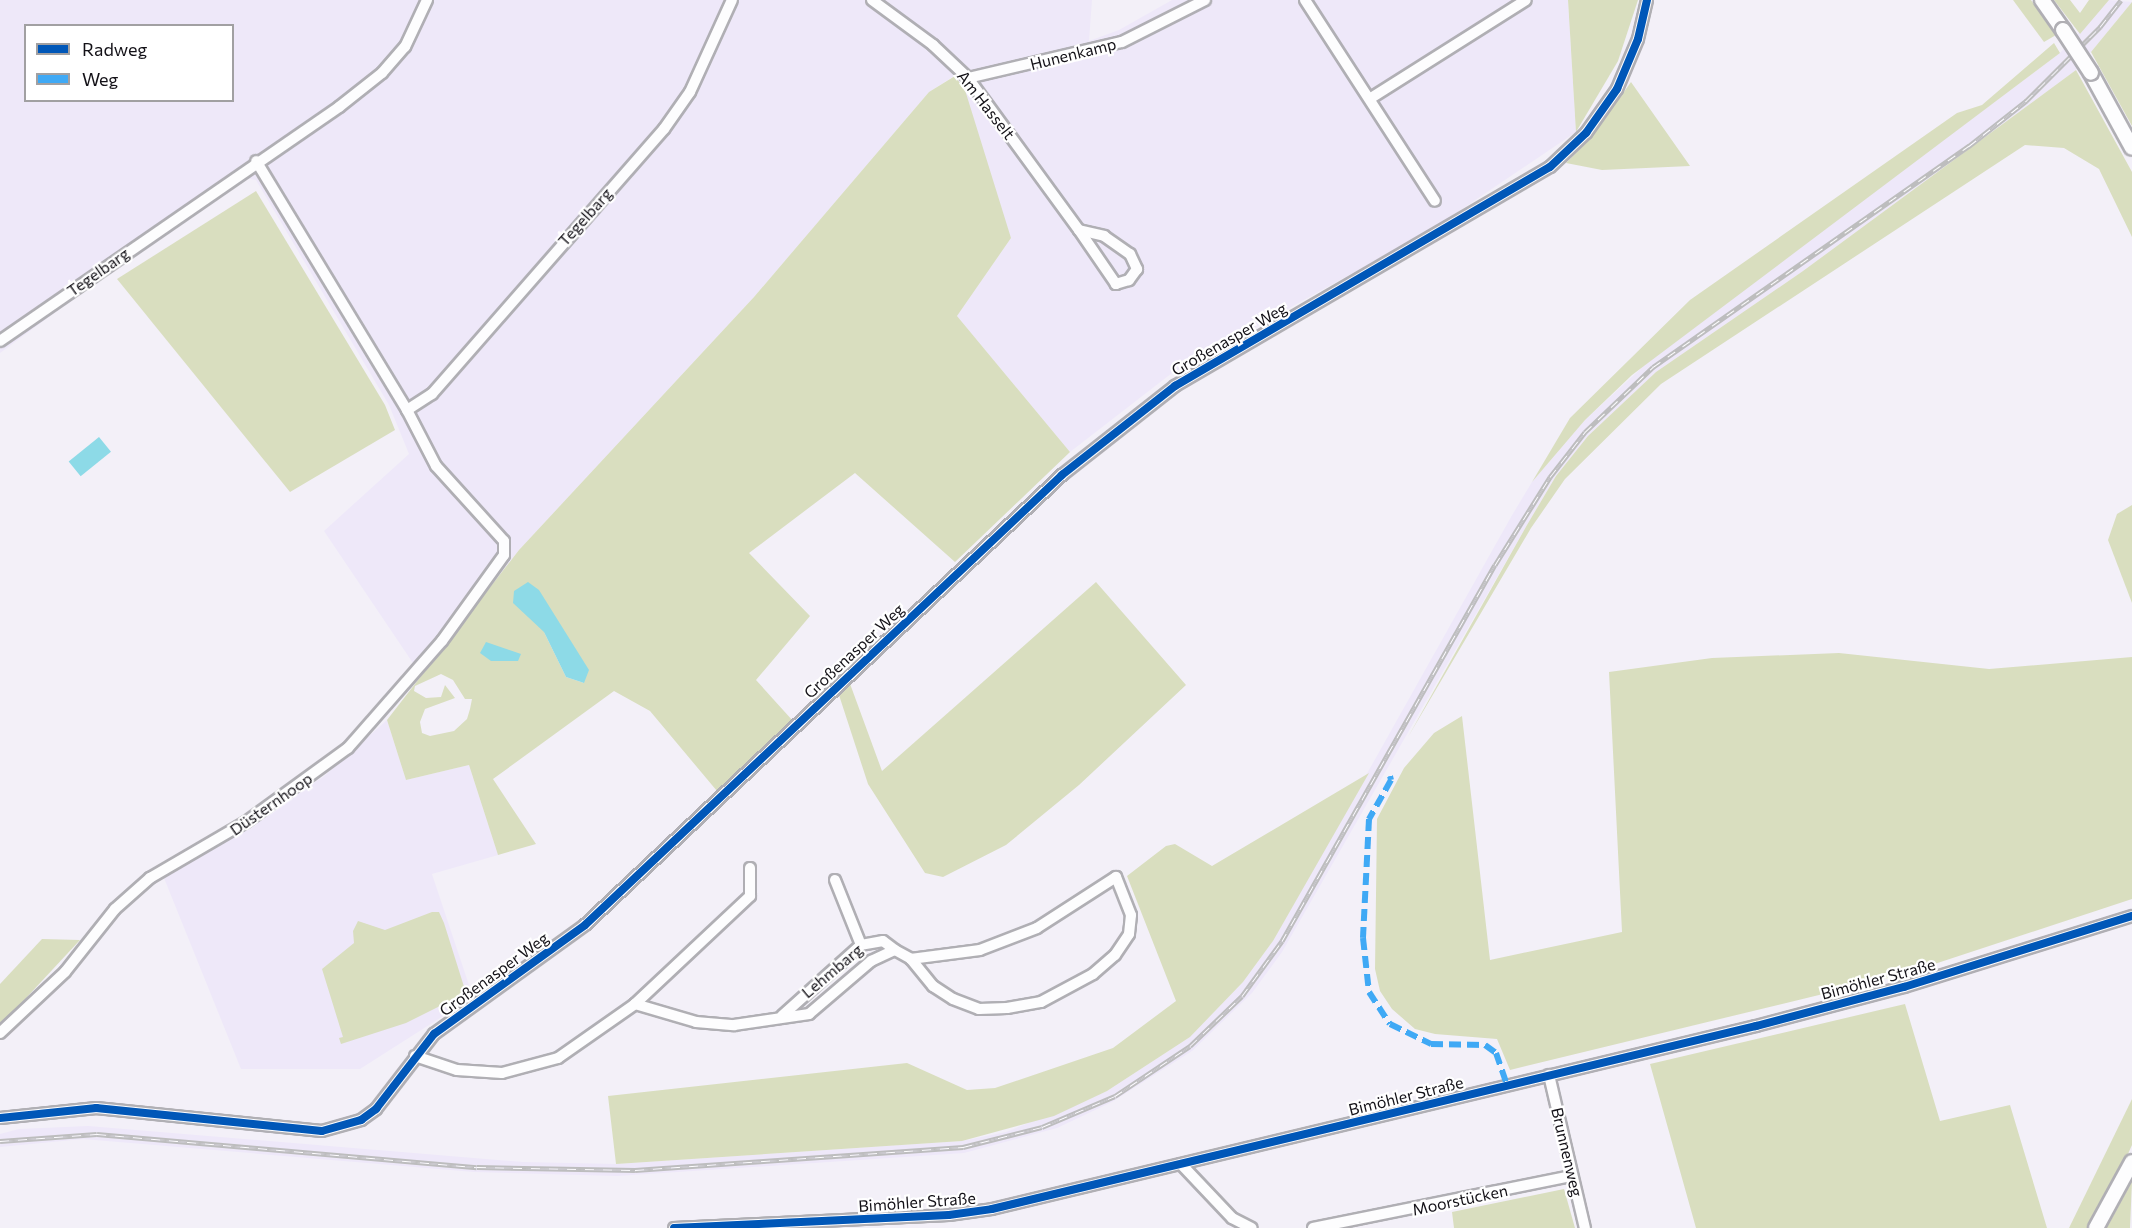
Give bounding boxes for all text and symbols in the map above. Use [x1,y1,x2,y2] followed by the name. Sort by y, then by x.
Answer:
[24,24,234,102] legend
[1028,34,1118,74] street label: Hunenkamp
[82,38,147,60] text: Radweg
[953,67,1019,143] street label: Am Hasselt
[82,68,118,90] text: Weg
[554,184,616,250] street label: Tegelbarg
[63,244,133,300] street label: Tegelbarg
[1168,298,1290,380] street label: Großenasper Weg
[800,600,908,702] street label: Großenasper Weg
[226,769,316,839] street label: Düsternhoop
[436,928,552,1020] street label: Großenasper Weg
[798,940,866,1002] street label: Lehmbarg
[1819,955,1937,1003] street label: Bimöhler Straße
[1347,1072,1465,1120] street label: Bimöhler Straße
[1547,1105,1587,1199] street label: Brunnenweg
[1411,1181,1509,1219] street label: Moorstücken
[858,1188,976,1216] street label: Bimöhler Straße

